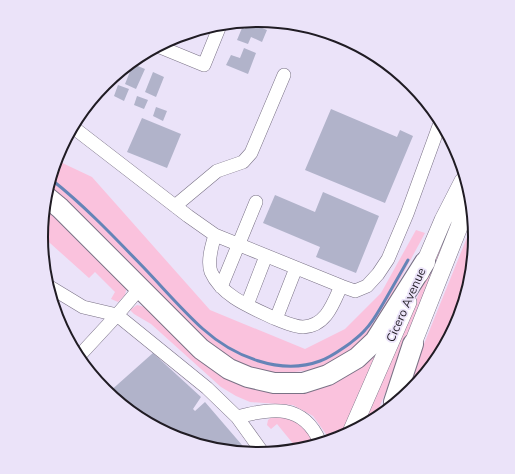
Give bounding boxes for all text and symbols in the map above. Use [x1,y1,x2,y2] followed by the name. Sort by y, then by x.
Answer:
[383,265,429,344] street label: Cicero Avenue

